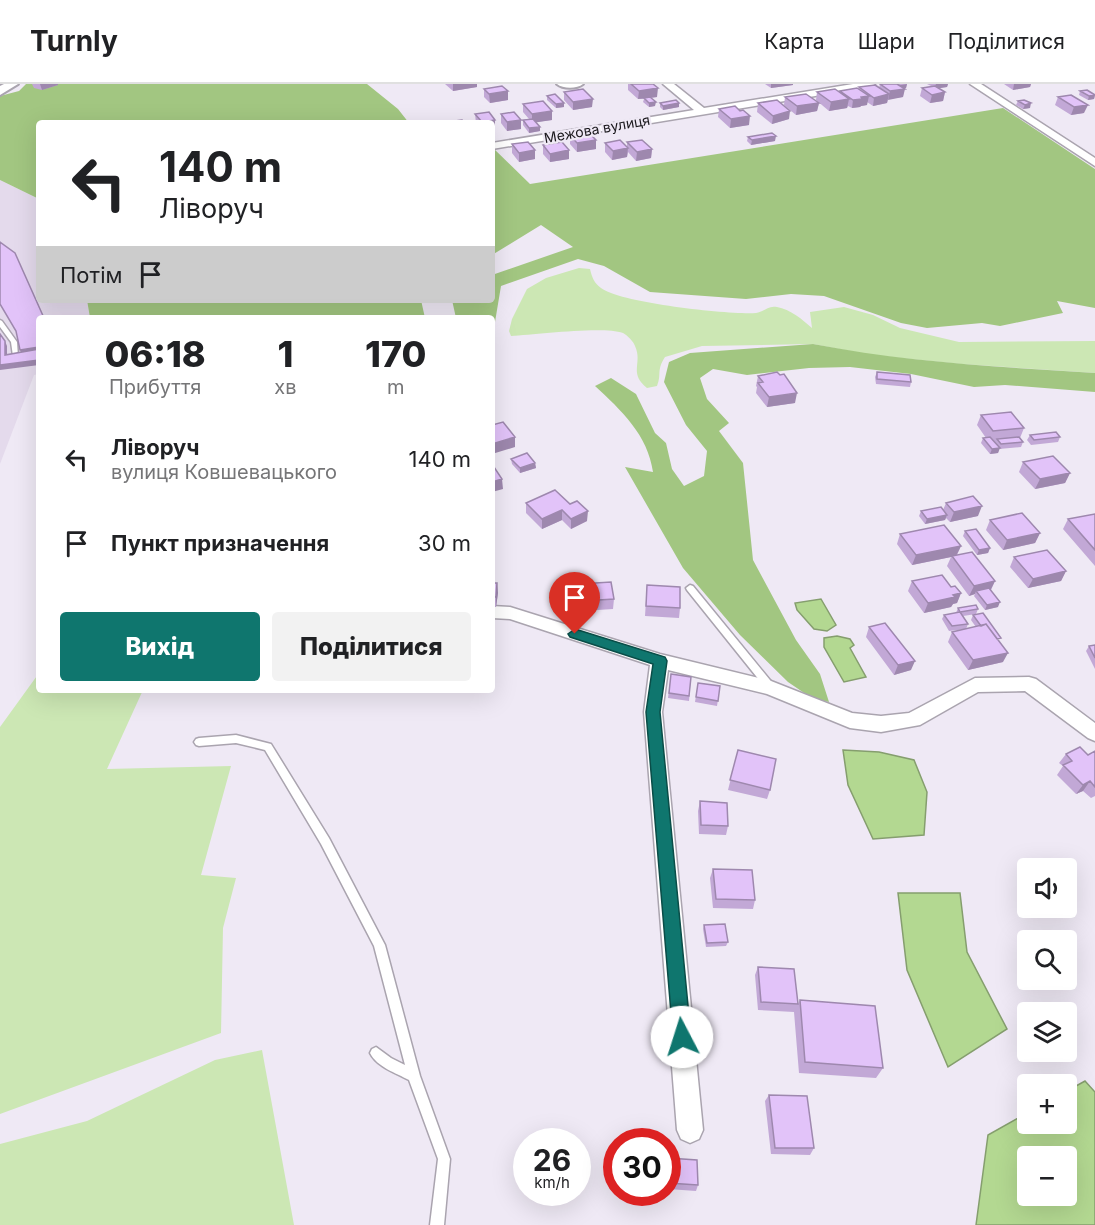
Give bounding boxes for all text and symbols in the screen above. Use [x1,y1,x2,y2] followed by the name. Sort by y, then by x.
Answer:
[30,24,118,58] text: Turnly
[764,29,825,54] text: Карта
[858,29,915,54] text: Шари
[948,29,1065,54] text: Поділитися
[543,111,651,146] street label: Межова вулиця
[159,141,282,192] text: 140 m
[60,144,138,222] icon: left
[159,192,264,225] text: Ліворуч
[134,258,167,291] icon: arrive
[60,262,122,288] text: Потім
[105,332,206,376] text: 06:18
[277,332,293,376] text: 1
[365,332,426,376] text: 170
[109,375,201,399] text: Прибуття
[274,375,297,399] text: хв
[387,375,405,399] text: m
[111,434,199,460] text: Ліворуч
[60,443,93,476] icon: left
[409,446,471,472] text: 140 m
[111,460,337,484] text: вулиця Ковшевацького
[60,527,93,560] icon: arrive
[111,530,329,556] text: Пункт призначення
[418,530,471,556] text: 30 m
[549,572,600,634] pin
[558,581,591,614] icon: arrive
[60,612,260,681] button: Вихід
[272,612,471,681] button: Поділитися
[1017,858,1077,1206] map controls
[1017,858,1077,918] button: sound
[1017,930,1077,990] button: search
[1017,1002,1077,1062] button: layers
[650,1005,714,1069] position arrow
[1017,1074,1077,1134] button: +
[603,1128,681,1206] speed limit sign: 30
[533,1142,571,1178] text: 26
[1017,1146,1077,1206] button: −
[534,1173,570,1192] text: km/h

